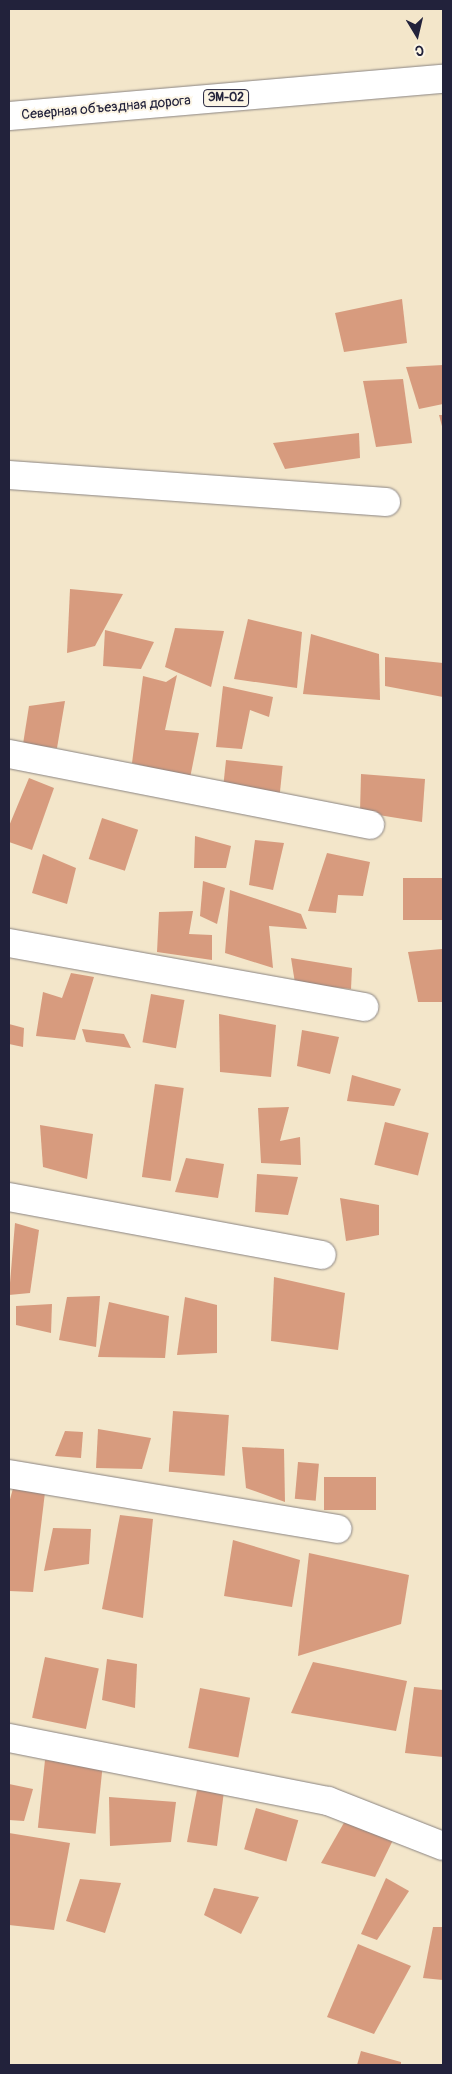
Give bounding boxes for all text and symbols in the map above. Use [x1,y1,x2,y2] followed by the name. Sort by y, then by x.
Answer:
[392,10,442,60] north arrow
[414,41,425,59] text: С
[202,89,250,108] road number: ЭМ-02
[21,92,191,124] street label: Северная объездная дорога

